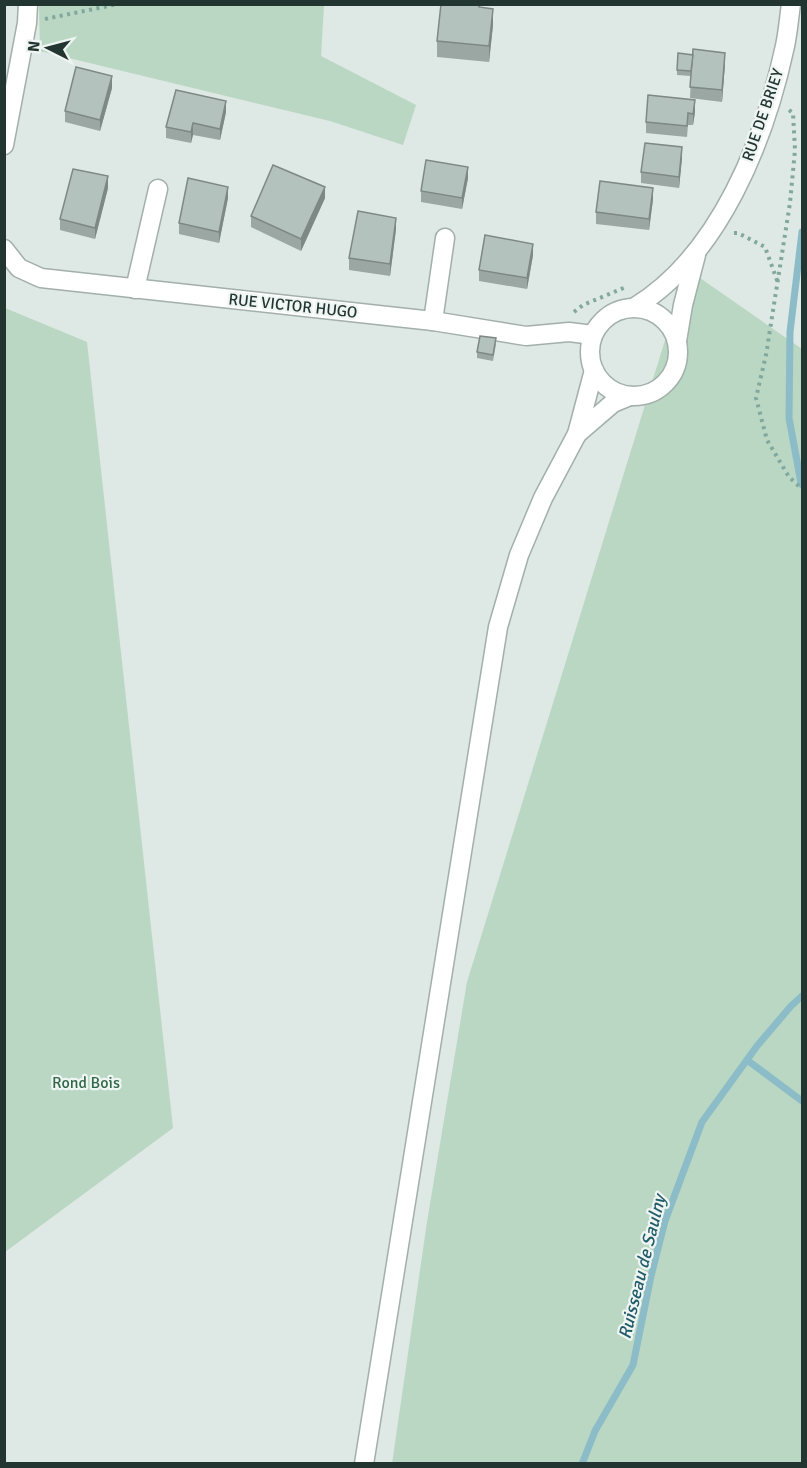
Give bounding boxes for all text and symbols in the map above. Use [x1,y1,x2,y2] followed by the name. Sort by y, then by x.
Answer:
[18,18,78,78] north arrow
[24,40,45,53] text: N
[738,66,788,164] street label: RUE DE BRIEY
[228,289,358,323] street label: RUE VICTOR HUGO
[52,1073,120,1093] park label: Rond Bois
[613,1190,671,1341] water label: Ruisseau de Saulny

